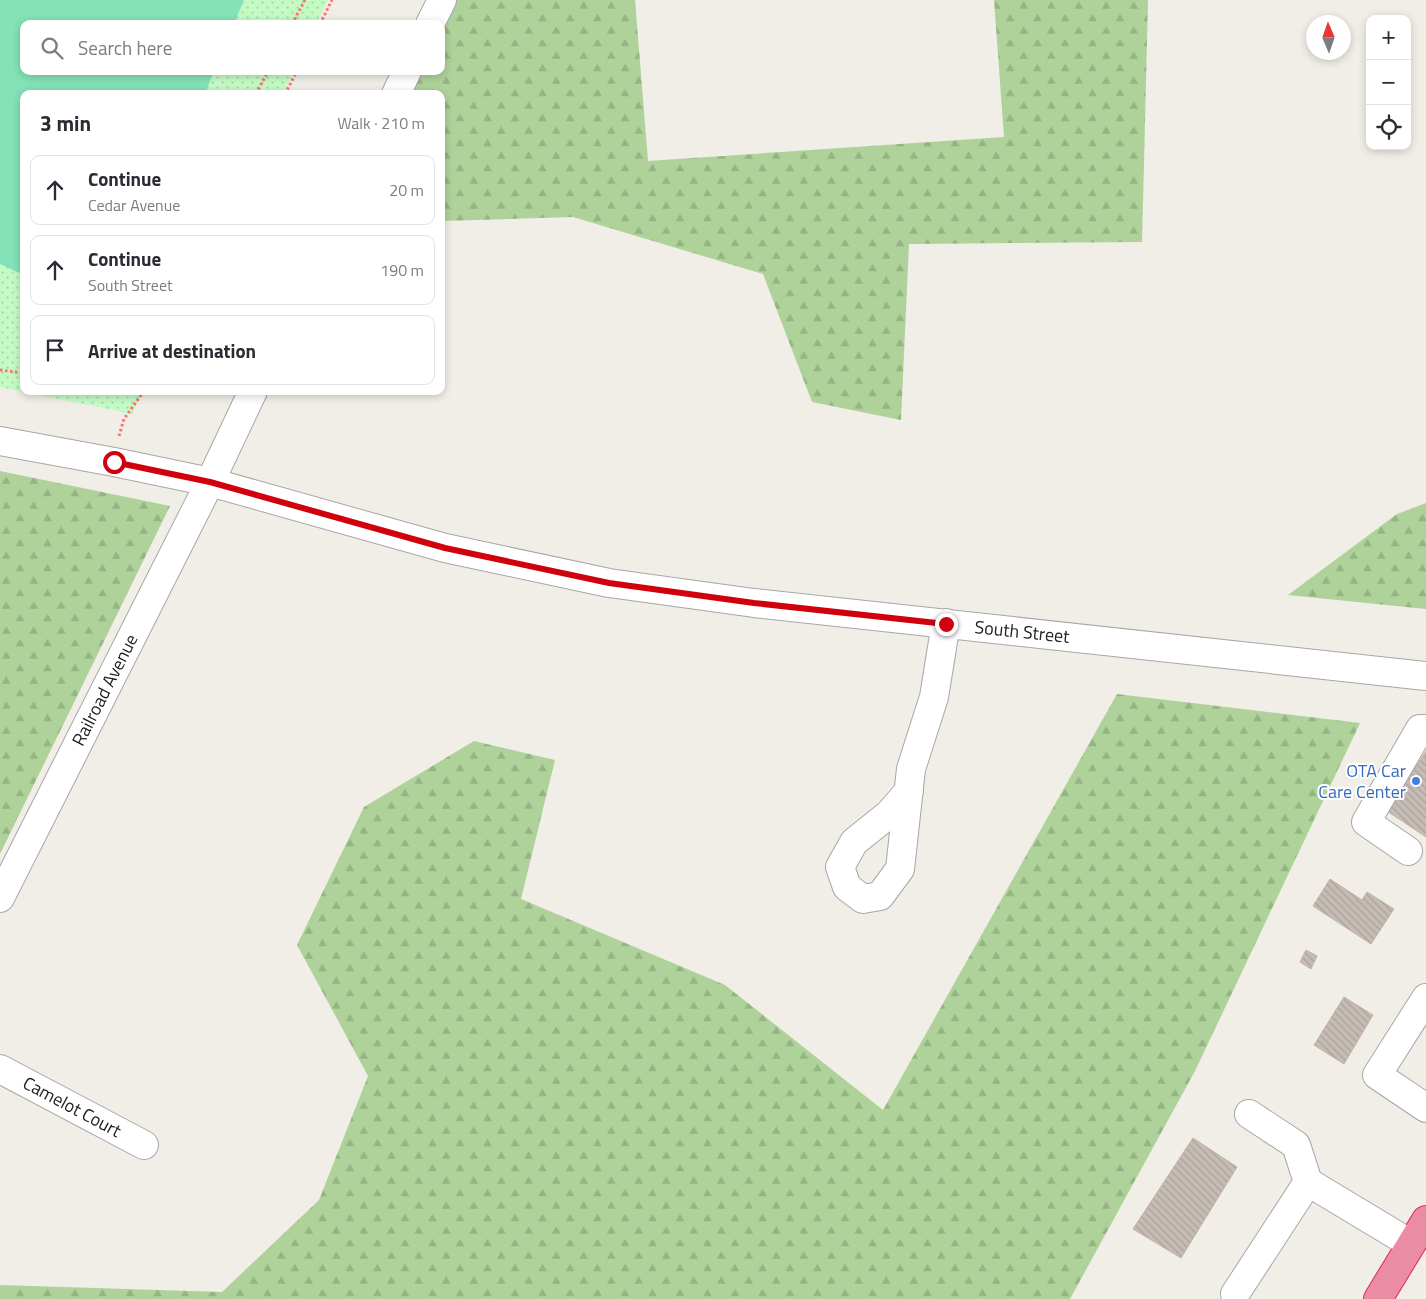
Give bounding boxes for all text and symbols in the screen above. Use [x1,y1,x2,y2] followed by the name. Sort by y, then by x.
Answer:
[1306,15,1351,60] north arrow
[1366,15,1411,150] map controls
[1366,15,1411,60] button: +
[20,20,445,75] search box
[78,33,172,62] text: Search here
[38,34,66,62] icon: search
[1366,60,1411,105] button: −
[1366,105,1411,150] button: locate
[40,107,91,139] text: 3 min
[337,111,425,135] text: Walk · 210 m
[88,164,161,193] text: Continue
[41,176,69,204] icon: ahead
[389,178,424,202] text: 20 m
[88,193,180,217] text: Cedar Avenue
[88,244,161,273] text: Continue
[41,256,69,284] icon: ahead
[380,258,424,282] text: 190 m
[88,273,173,297] text: South Street
[41,336,69,364] icon: arrive
[88,336,256,365] text: Arrive at destination
[103,451,126,474] route start
[935,613,958,636] route end
[973,613,1071,650] street label: South Street
[65,629,144,751] street label: Railroad Avenue
[1318,757,1406,805] place label: OTA Car Care Center
[1410,775,1422,787] marker: OTA Car Care Center
[18,1069,127,1144] street label: Camelot Court

